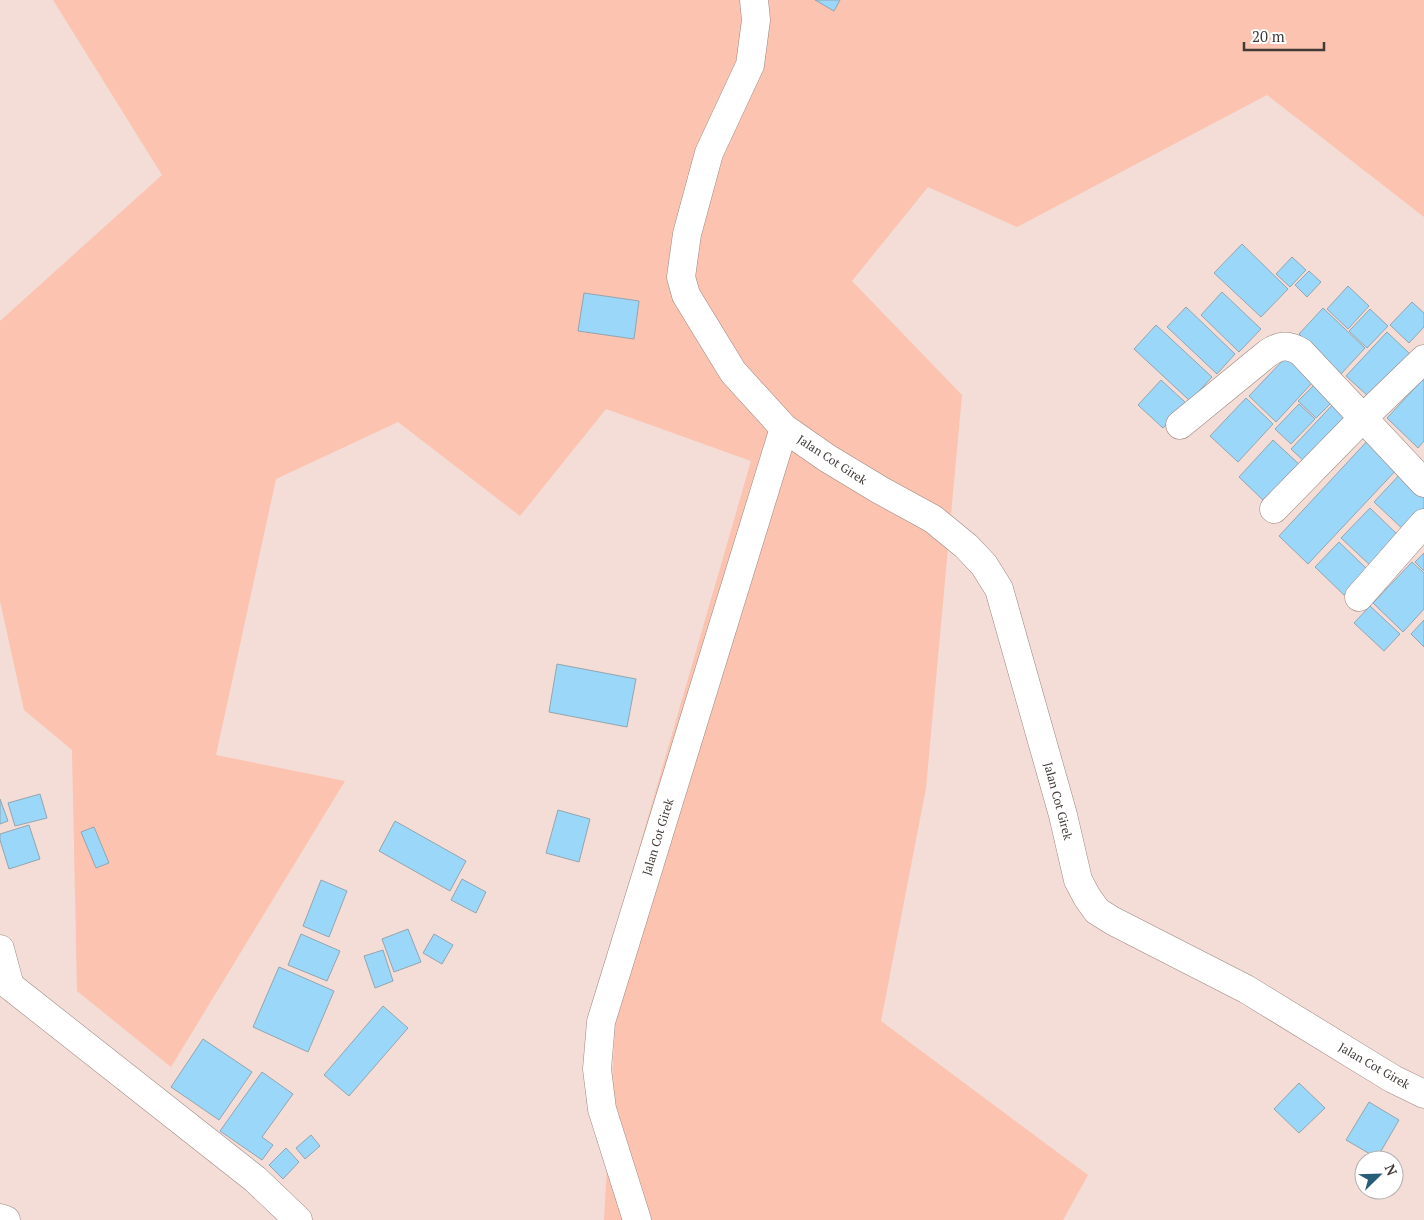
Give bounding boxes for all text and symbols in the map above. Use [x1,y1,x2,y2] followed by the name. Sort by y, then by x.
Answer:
[1244,20,1324,52] scale bar
[1252,26,1285,46] text: 20 m
[795,432,871,488] street label: Jalan Cot Girek
[1041,760,1076,842] street label: Jalan Cot Girek
[639,796,677,877] street label: Jalan Cot Girek
[1336,1039,1413,1092] street label: Jalan Cot Girek
[1354,1150,1404,1200] north arrow
[1381,1161,1402,1179] text: N

